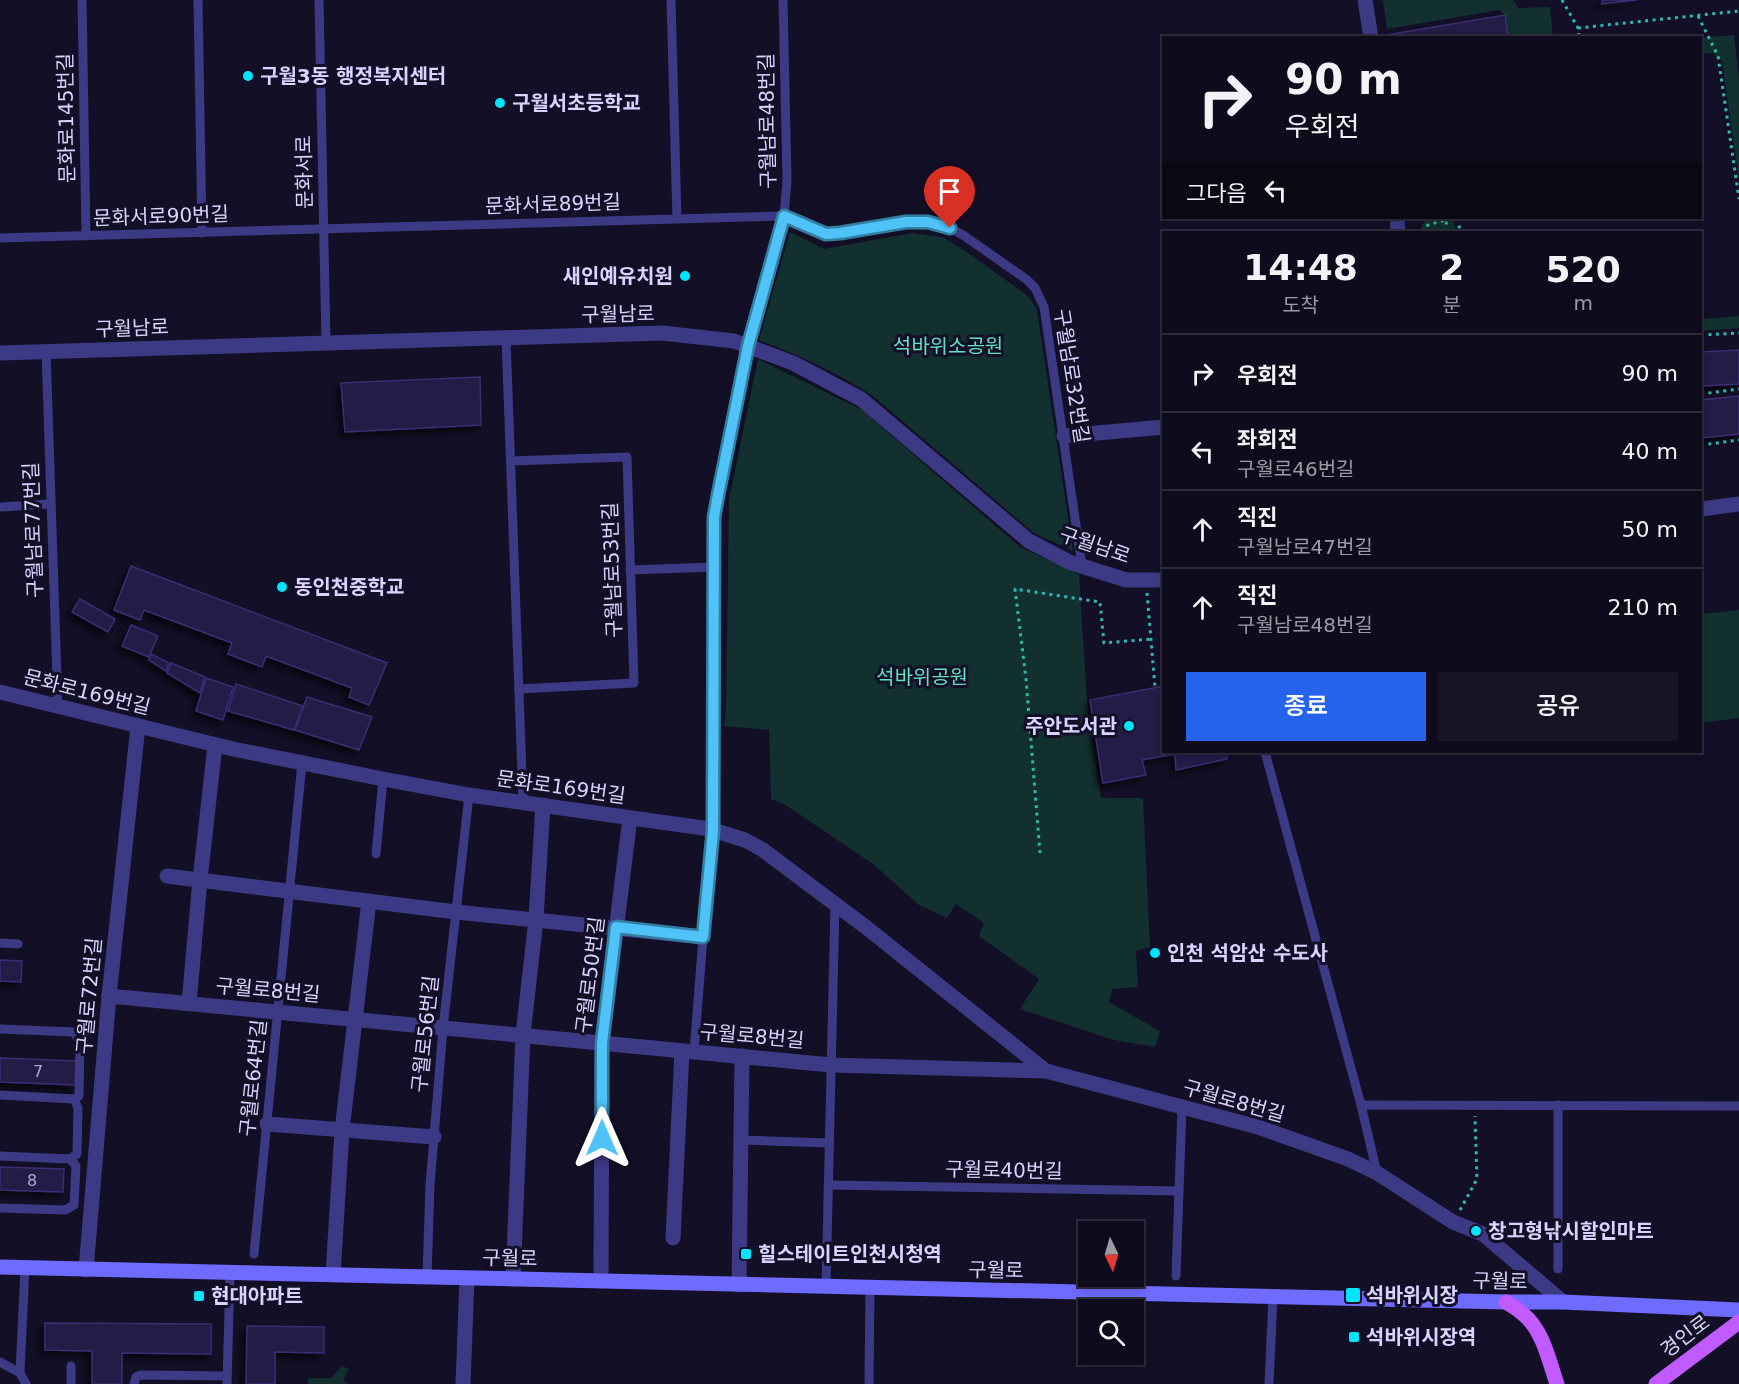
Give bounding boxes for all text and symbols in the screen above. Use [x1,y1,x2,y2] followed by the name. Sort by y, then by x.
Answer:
[53,53,79,183] street label: 문화로145번길
[754,53,780,189] street label: 구월남로48번길
[1285,55,1402,104] text: 90 m
[1186,60,1264,138] icon: right
[260,64,446,88] place label: 구월3동 행정복지센터
[241,69,255,83] marker: 구월3동 행정복지센터
[512,91,641,115] place label: 구월서초등학교
[493,96,507,110] marker: 구월서초등학교
[1285,111,1360,142] text: 우회전
[291,135,317,209] street label: 문화서로
[924,166,975,228] pin
[1259,174,1292,207] icon: left
[933,175,966,208] icon: arrive
[1186,181,1247,206] text: 그다음
[485,190,621,218] street label: 문화서로89번길
[93,202,229,230] street label: 문화서로90번길
[1243,247,1358,288] text: 14:48
[1439,247,1464,288] text: 2
[1546,249,1621,290] text: 520
[563,264,673,288] place label: 새인예유치원
[678,269,692,283] marker: 새인예유치원
[1573,291,1593,315] text: m
[1282,293,1319,317] text: 도착
[1443,293,1461,317] text: 분
[581,301,655,327] street label: 구월남로
[1050,307,1094,445] street label: 구월남로32번길
[95,315,169,341] street label: 구월남로
[893,334,1003,358] park label: 석바위소공원
[1186,357,1219,390] icon: right
[1622,361,1678,386] text: 90 m
[1237,363,1298,388] text: 우회전
[1237,427,1298,452] text: 좌회전
[1186,435,1219,468] icon: left
[1622,439,1678,464] text: 40 m
[1237,457,1354,481] text: 구월로46번길
[19,462,47,598] street label: 구월남로77번길
[598,502,626,638] street label: 구월남로53번길
[1237,505,1277,530] text: 직진
[1186,513,1219,546] icon: ahead
[1622,517,1678,542] text: 50 m
[1056,522,1134,568] street label: 구월남로
[1237,535,1373,559] text: 구월남로47번길
[294,575,404,599] place label: 동인천중학교
[275,580,289,594] marker: 동인천중학교
[1237,583,1277,608] text: 직진
[1186,591,1219,624] icon: ahead
[1608,595,1678,620] text: 210 m
[1237,613,1373,637] text: 구월남로48번길
[21,665,153,719] street label: 문화로169번길
[876,665,968,689] park label: 석바위공원
[1186,672,1426,741] button: 종료
[1438,672,1678,741] button: 공유
[1025,714,1118,738] place label: 주안도서관
[1122,719,1136,733] marker: 주안도서관
[495,766,627,808] street label: 문화로169번길
[571,915,609,1035] street label: 구월로50번길
[72,936,106,1056] street label: 구월로72번길
[1167,941,1328,965] place label: 인천 석암산 수도사
[1148,946,1162,960] marker: 인천 석암산 수도사
[215,973,321,1007] street label: 구월로8번길
[407,974,443,1094] street label: 구월로56번길
[235,1018,271,1138] street label: 구월로64번길
[699,1019,805,1053] street label: 구월로8번길
[33,1062,43,1081] house number: 7
[1180,1075,1288,1127] street label: 구월로8번길
[570,1106,634,1170] position arrow
[945,1157,1063,1183] street label: 구월로40번길
[27,1171,37,1190] house number: 8
[1488,1219,1654,1243] place label: 창고형낚시할인마트
[1078,1221,1144,1287] north arrow
[1078,1221,1144,1365] map controls
[1469,1224,1483,1238] marker: 창고형낚시할인마트
[758,1242,942,1266] place label: 힐스테이트인천시청역
[482,1246,538,1270] street label: 구월로
[739,1247,753,1261] marker: 힐스테이트인천시청역
[968,1258,1024,1282] street label: 구월로
[1472,1269,1528,1293] street label: 구월로
[1366,1283,1458,1307] place label: 석바위시장
[211,1284,303,1308] place label: 현대아파트
[1344,1286,1362,1304] marker: 석바위시장
[192,1289,206,1303] marker: 현대아파트
[1078,1299,1144,1365] button: search
[1656,1310,1714,1362] street label: 경인로
[1366,1325,1476,1349] place label: 석바위시장역
[1347,1330,1361,1344] marker: 석바위시장역

